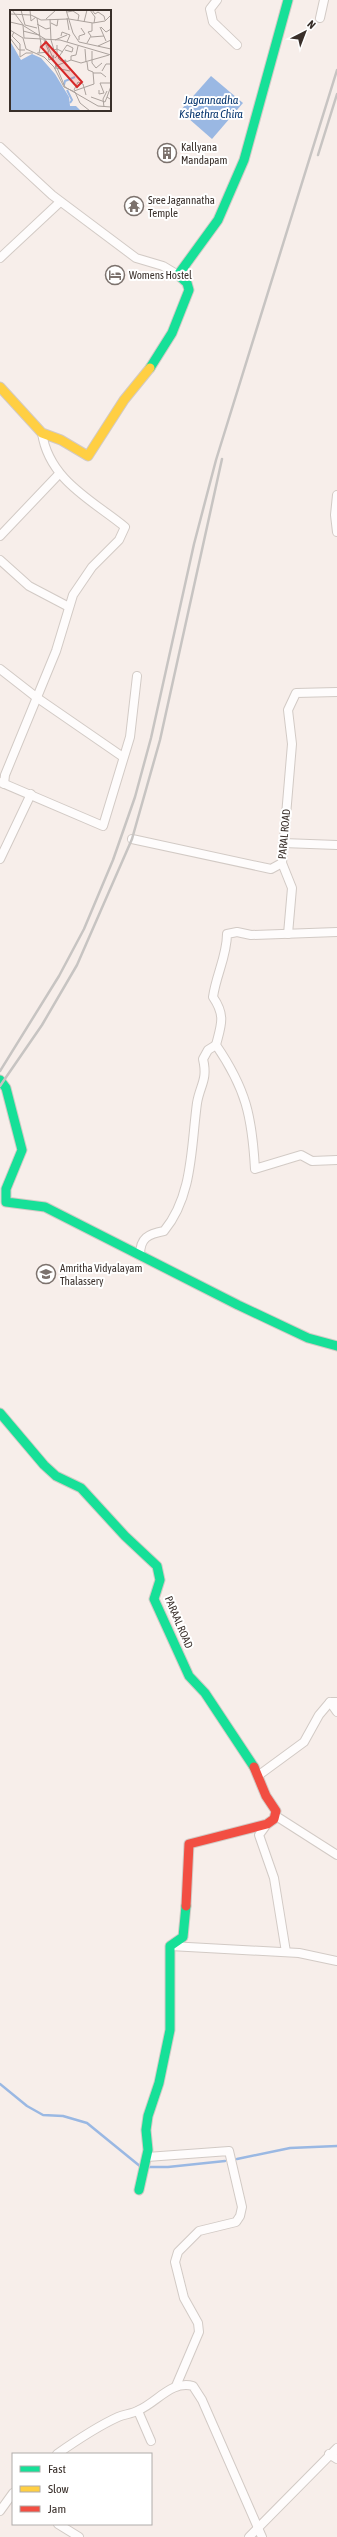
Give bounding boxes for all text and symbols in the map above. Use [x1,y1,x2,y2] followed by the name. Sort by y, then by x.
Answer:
[10,10,111,111] inset map
[285,12,325,52] north arrow
[305,18,318,31] text: N
[179,93,243,121] water label: Jagannadha Kshethra Chira
[181,141,227,166] place label: Kallyana Mandapam
[156,142,178,164] building icon: Kallyana Mandapam
[148,194,215,219] place label: Sree Jagannatha Temple
[123,195,145,217] temple icon: Sree Jagannatha Temple
[104,264,126,286] hotel icon: Womens Hostel
[129,269,192,281] place label: Womens Hostel
[276,808,292,860] street label: PARAL ROAD
[60,1262,142,1287] place label: Amritha Vidyalayam Thalassery
[35,1263,57,1285] school or university icon: Amritha Vidyalayam Thalassery
[163,1594,195,1650] street label: PARAAL ROAD
[12,2453,152,2525] legend
[48,2462,66,2476] text: Fast
[48,2482,69,2496] text: Slow
[48,2502,66,2516] text: Jam

